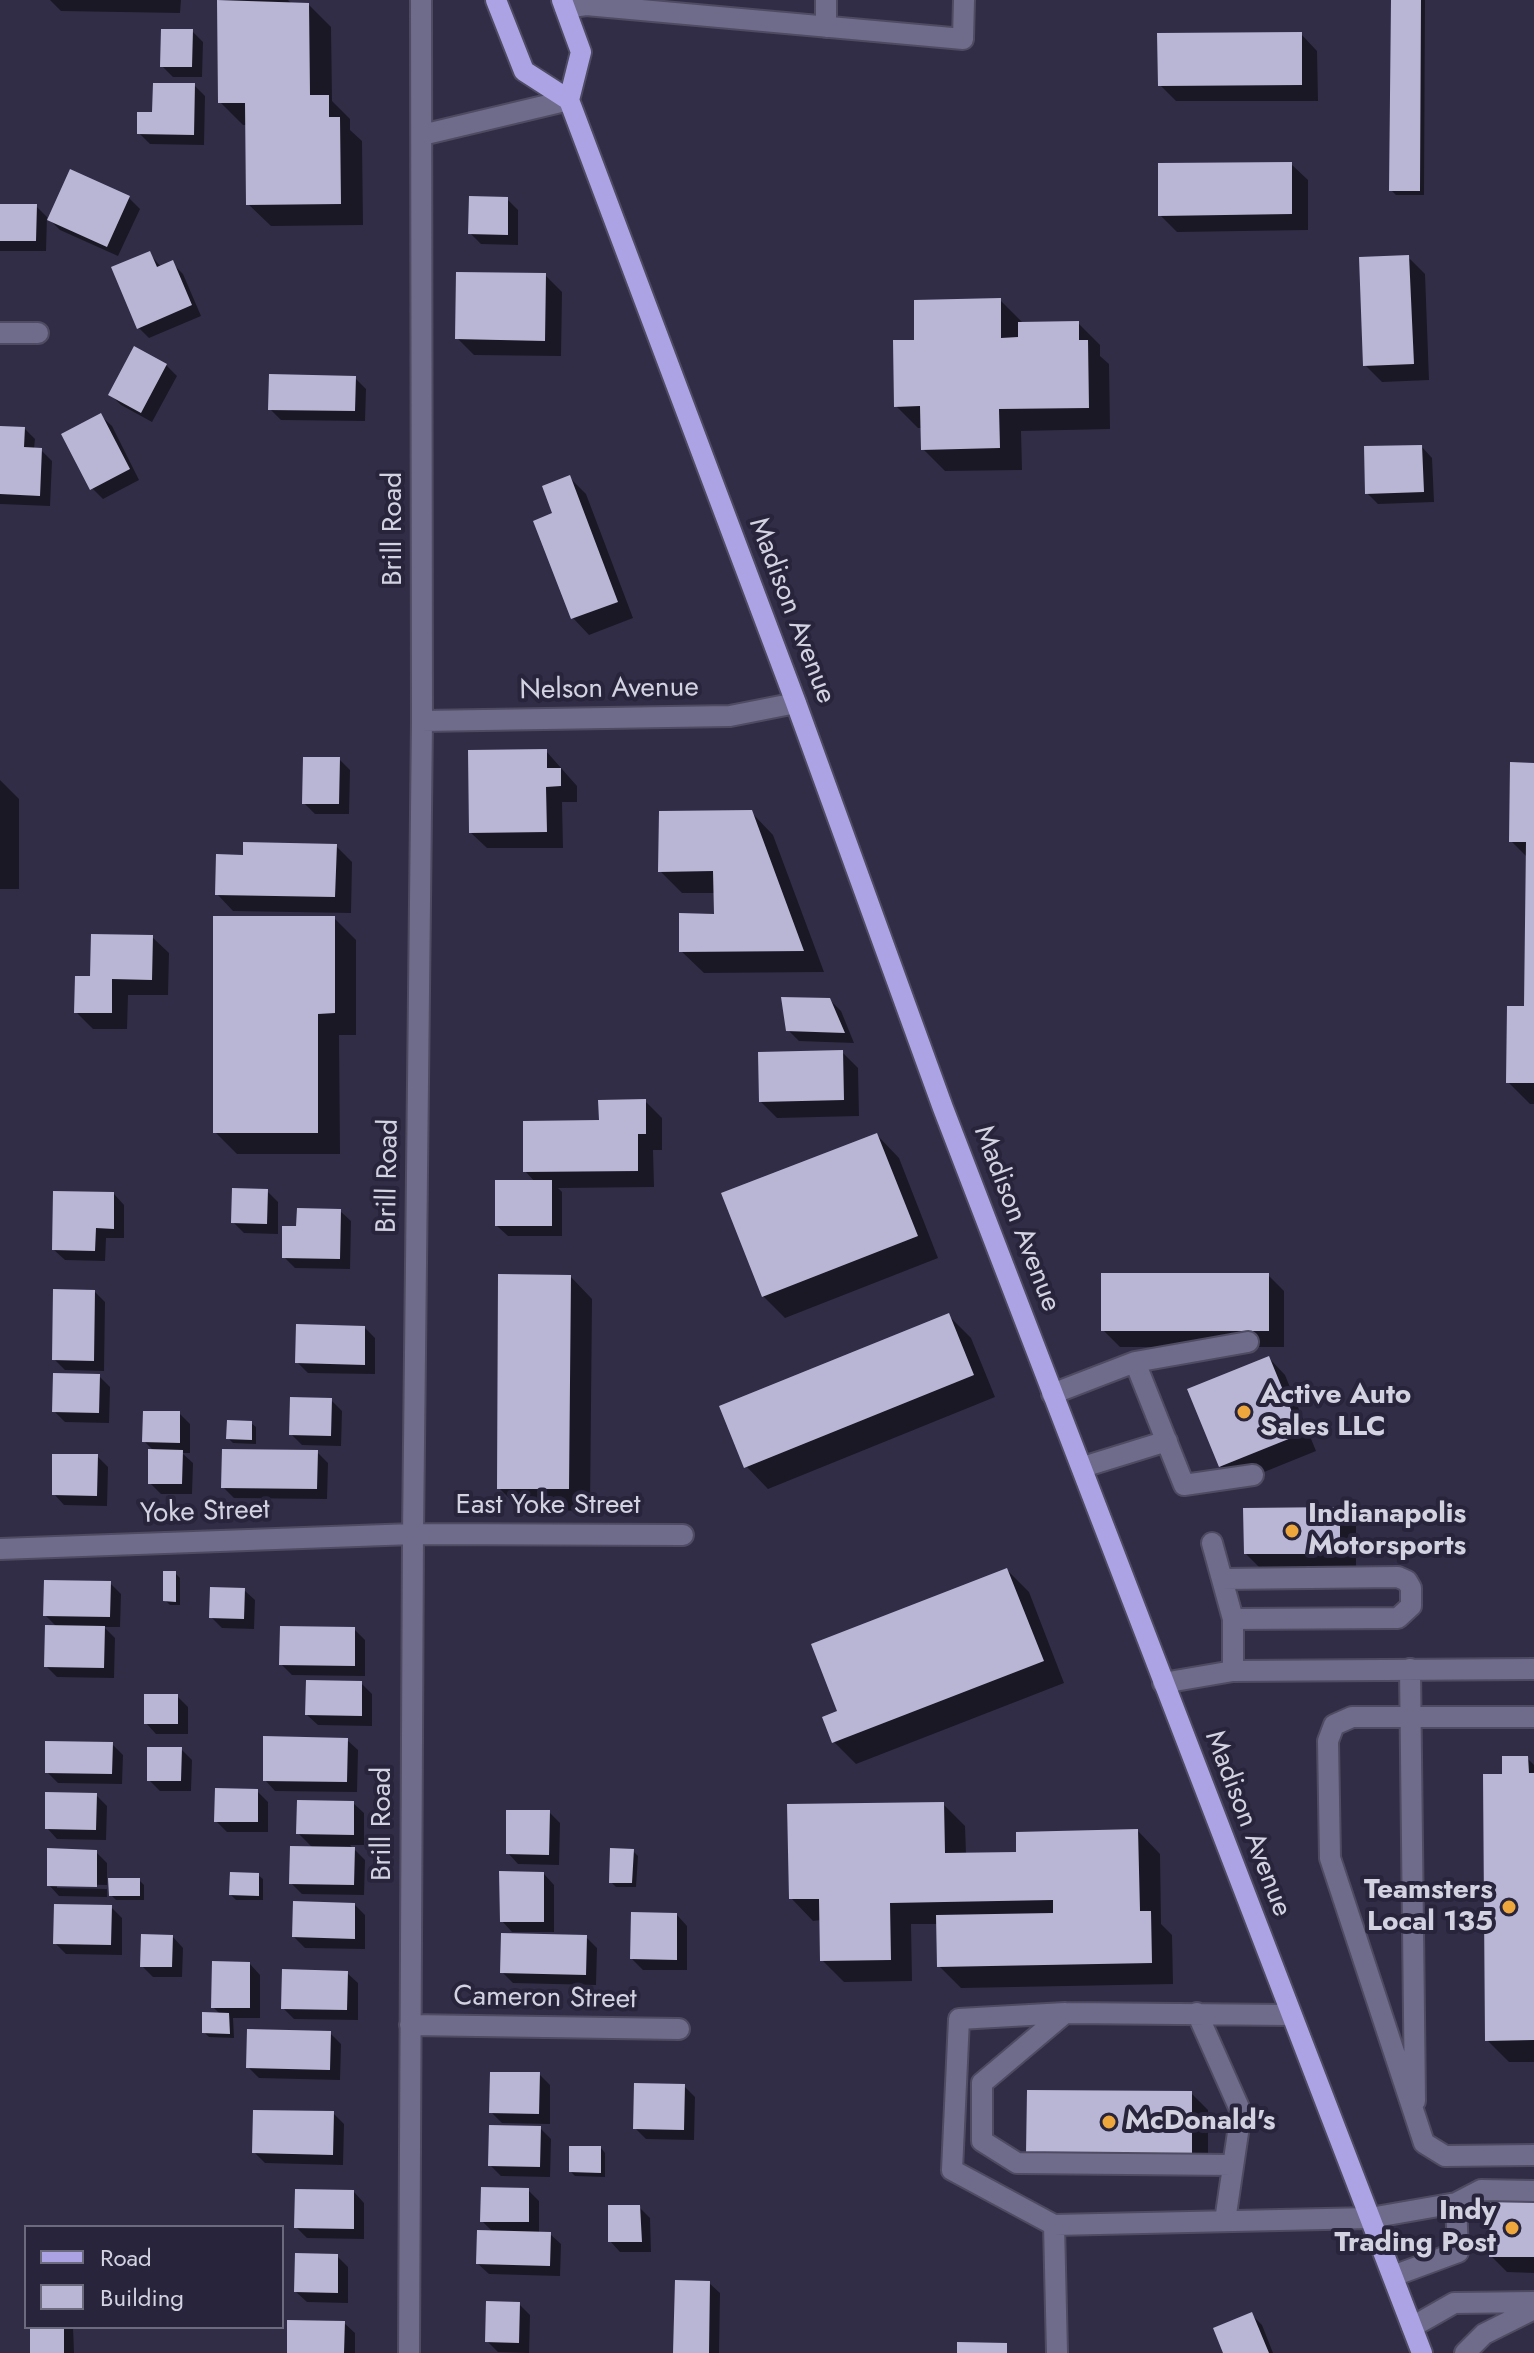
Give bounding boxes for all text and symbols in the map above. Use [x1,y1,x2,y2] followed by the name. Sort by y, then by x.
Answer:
[377,472,411,586] street label: Brill Road
[740,513,842,709] street label: Madison Avenue
[519,672,699,708] street label: Nelson Avenue
[371,1119,407,1233] street label: Brill Road
[965,1121,1067,1317] street label: Madison Avenue
[1260,1379,1411,1445] place label: Active Auto Sales LLC
[1235,1403,1253,1421] marker: Active Auto Sales LLC
[456,1489,640,1523] street label: East Yoke Street
[140,1494,270,1532] street label: Yoke Street
[1308,1498,1466,1564] place label: Indianapolis Motorsports
[1283,1522,1301,1540] marker: Indianapolis Motorsports
[1196,1726,1298,1922] street label: Madison Avenue
[366,1767,400,1881] street label: Brill Road
[1364,1874,1493,1940] place label: Teamsters Local 135
[1500,1898,1518,1916] marker: Teamsters Local 135
[453,1981,637,2017] street label: Cameron Street
[1125,2105,1275,2139] place label: McDonald's
[1100,2113,1118,2131] marker: McDonald's
[1335,2195,1496,2261] place label: Indy Trading Post
[1503,2219,1521,2237] marker: Indy Trading Post
[24,2225,284,2329] legend
[100,2240,152,2275] text: Road
[100,2280,184,2315] text: Building

